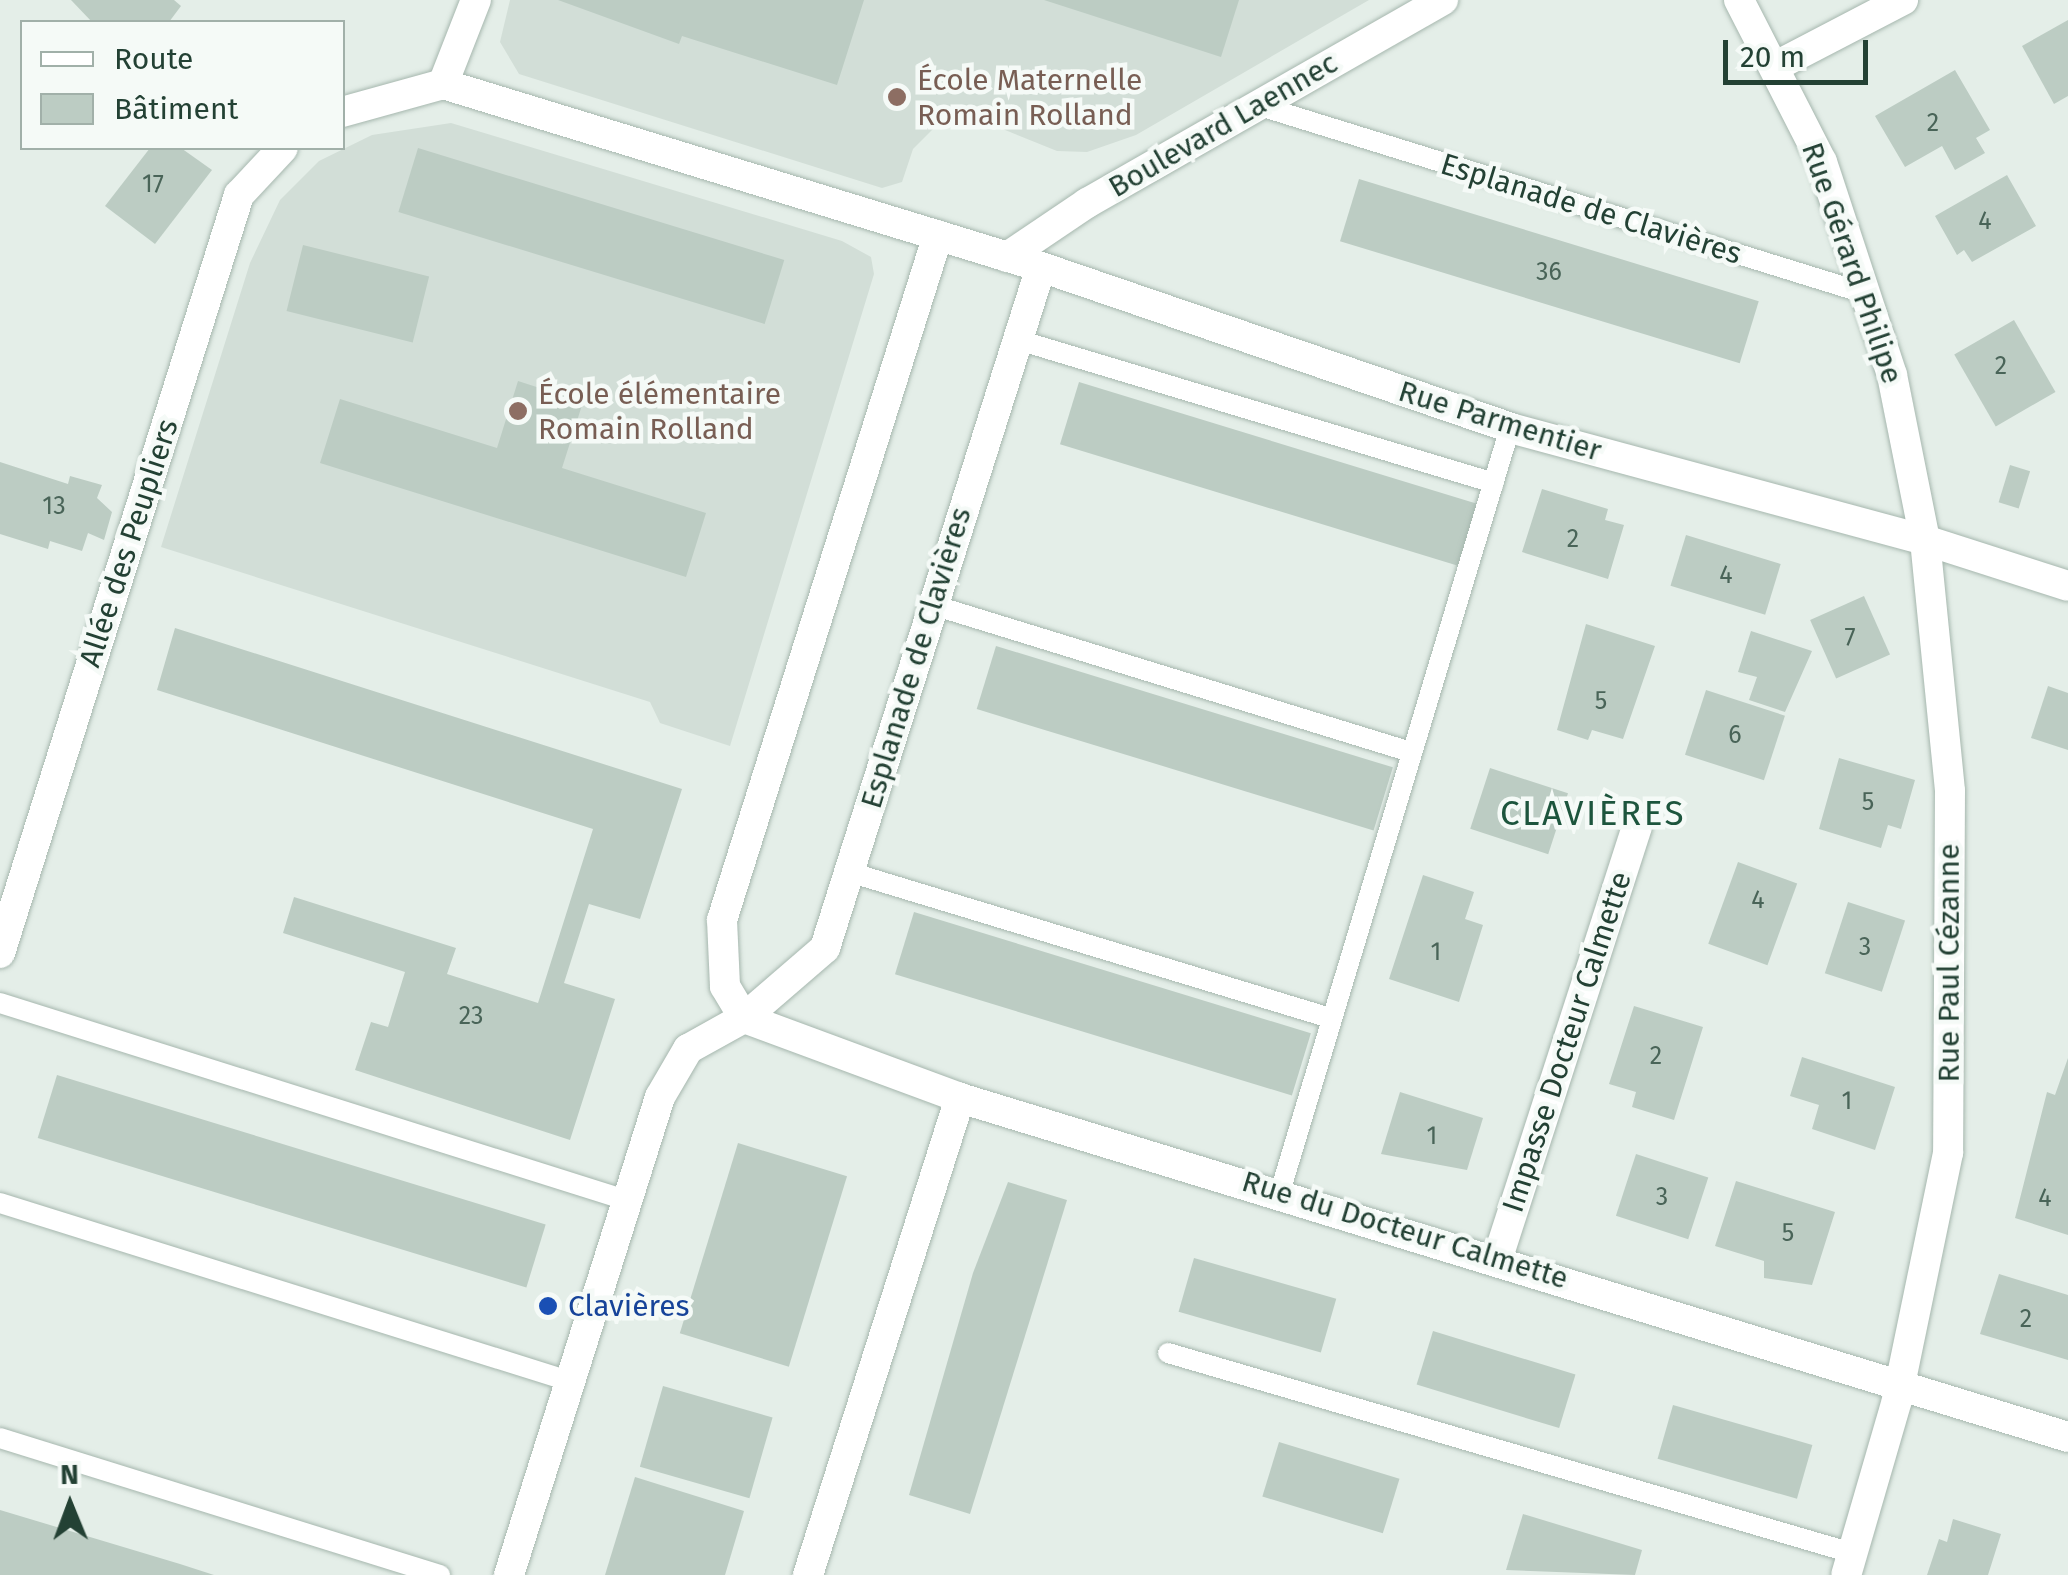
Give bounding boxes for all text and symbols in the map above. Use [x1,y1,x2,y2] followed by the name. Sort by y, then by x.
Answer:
[20,20,345,150] legend
[1728,20,1873,82] scale bar
[1740,39,1805,75] text: 20 m
[114,41,193,77] text: Route
[1102,45,1344,205] street label: Boulevard Laennec
[917,62,1142,132] place label: École Maternelle Romain Rolland
[886,86,908,108] marker: École Maternelle Romain Rolland
[114,91,238,127] text: Bâtiment
[1927,108,1939,138] house number: 2
[1794,138,1910,388] street label: Rue Gérard Philipe
[1436,146,1746,272] street label: Esplanade de Clavières
[142,169,164,199] house number: 17
[1978,206,1992,236] house number: 4
[1536,257,1562,287] house number: 36
[1995,351,2007,381] house number: 2
[1394,373,1606,469] street label: Rue Parmentier
[538,376,781,446] place label: École élémentaire Romain Rolland
[507,400,529,422] marker: École élémentaire Romain Rolland
[72,415,186,671] street label: Allée des Peupliers
[42,491,66,521] house number: 13
[853,503,979,813] street label: Esplanade de Clavières
[1567,524,1579,554] house number: 2
[1719,560,1733,590] house number: 4
[1844,622,1856,652] house number: 7
[1595,686,1607,716] house number: 5
[1728,720,1742,750] house number: 6
[1862,787,1874,817] house number: 5
[1500,792,1686,834] district label: CLAVIÈRES
[1931,843,1967,1083] street label: Rue Paul Cézanne
[1495,867,1639,1217] street label: Impasse Docteur Calmette
[1751,885,1765,915] house number: 4
[1859,932,1871,962] house number: 3
[1431,937,1441,967] house number: 1
[459,1001,483,1031] house number: 23
[1650,1041,1662,1071] house number: 2
[1842,1086,1852,1116] house number: 1
[1427,1121,1437,1151] house number: 1
[1238,1163,1572,1297] street label: Rue du Docteur Calmette
[1656,1182,1668,1212] house number: 3
[2038,1183,2052,1213] house number: 4
[1782,1218,1794,1248] house number: 5
[568,1288,690,1324] place label: Clavières
[537,1295,559,1317] marker: Clavières
[2020,1304,2032,1334] house number: 2
[20,1455,120,1555] north arrow
[60,1458,79,1491] text: N

